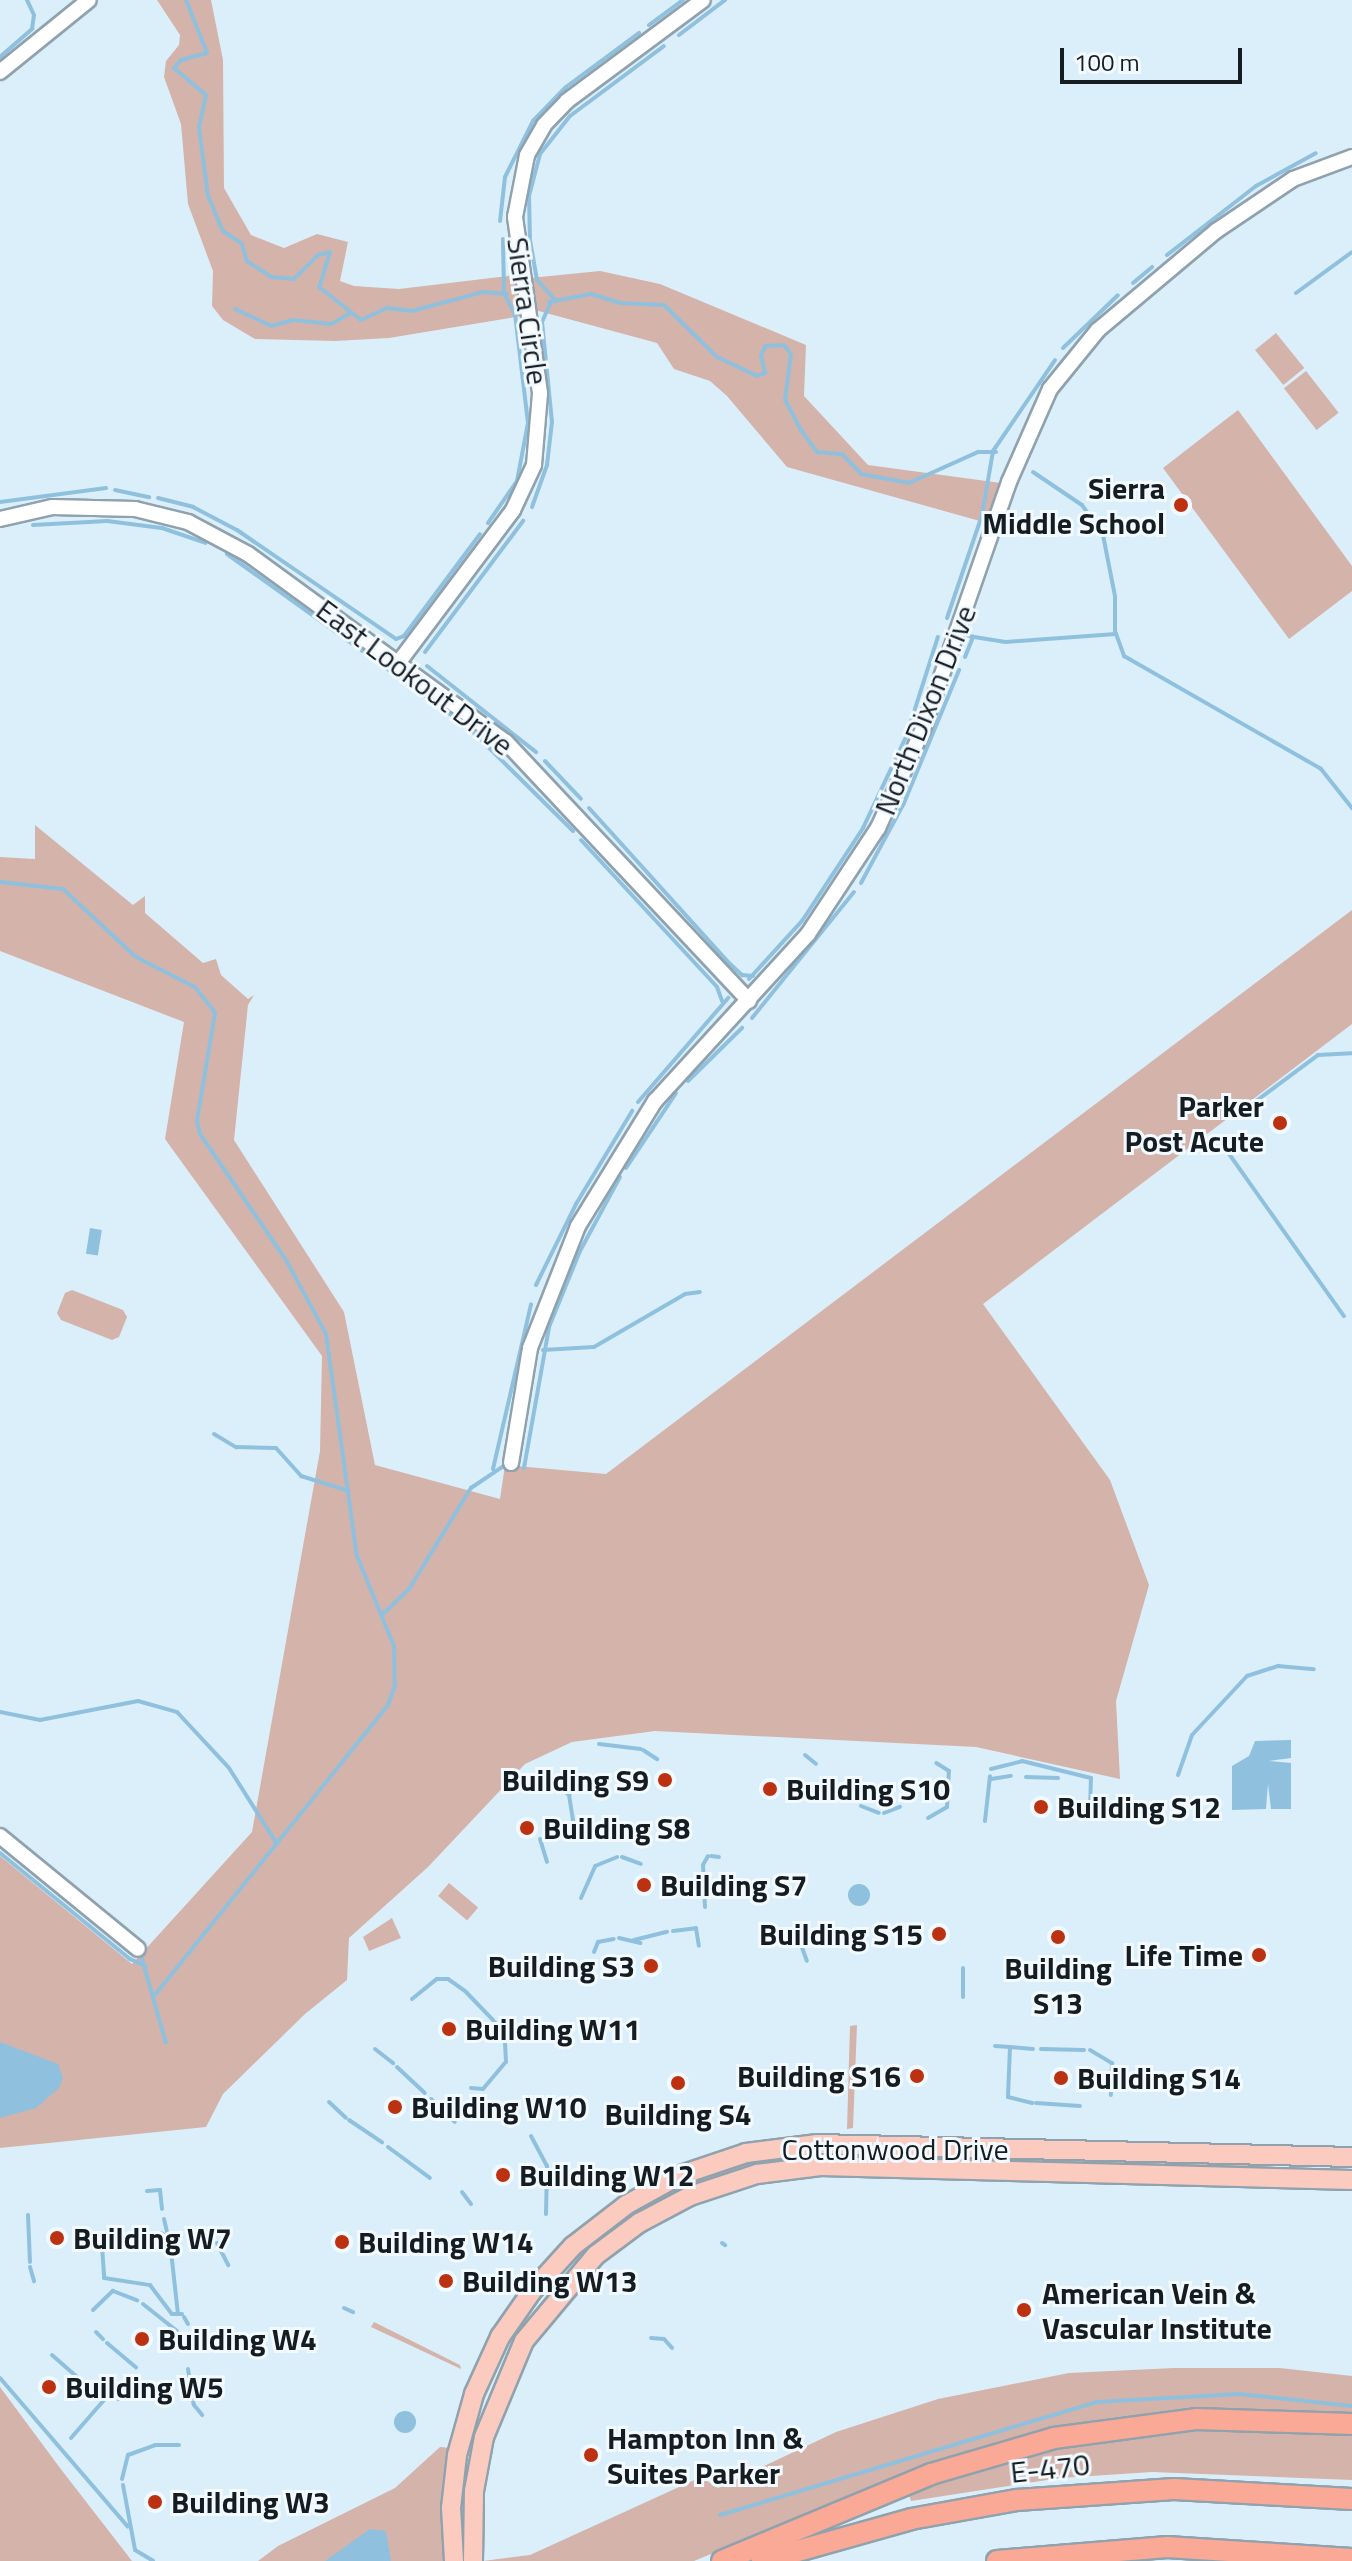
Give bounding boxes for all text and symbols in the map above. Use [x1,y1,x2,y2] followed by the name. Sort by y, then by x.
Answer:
[1064,32,1246,82] scale bar
[1074,44,1140,80] text: 100 m
[500,235,556,387] street label: Sierra Circle
[982,470,1165,540] place label: Sierra Middle School
[1172,496,1190,514] marker: Sierra Middle School
[309,591,521,763] street label: East Lookout Drive
[867,600,983,820] street label: North Dixon Drive
[1125,1088,1264,1158] place label: Parker Post Acute
[1271,1114,1289,1132] marker: Parker Post Acute
[502,1762,649,1798] place label: Building S9
[656,1771,674,1789] marker: Building S9
[786,1771,950,1807] place label: Building S10
[761,1780,779,1798] marker: Building S10
[1057,1789,1221,1825] place label: Building S12
[1032,1798,1050,1816] marker: Building S12
[543,1810,690,1846] place label: Building S8
[518,1819,536,1837] marker: Building S8
[660,1867,807,1903] place label: Building S7
[635,1876,653,1894] marker: Building S7
[759,1916,923,1952] place label: Building S15
[930,1925,948,1943] marker: Building S15
[1049,1928,1067,1946] marker: Building S13
[1125,1937,1243,1973] place label: Life Time
[1250,1946,1268,1964] marker: Life Time
[488,1948,635,1984] place label: Building S3
[1004,1950,1112,2020] place label: Building S13
[642,1957,660,1975] marker: Building S3
[465,2011,641,2047] place label: Building W11
[440,2020,458,2038] marker: Building W11
[737,2058,901,2094] place label: Building S16
[1077,2060,1241,2096] place label: Building S14
[908,2067,926,2085] marker: Building S16
[1052,2069,1070,2087] marker: Building S14
[669,2074,687,2092] marker: Building S4
[411,2089,587,2125] place label: Building W10
[604,2096,752,2132] place label: Building S4
[386,2098,404,2116] marker: Building W10
[781,2131,1009,2167] street label: Cottonwood Drive
[519,2157,695,2193] place label: Building W12
[494,2166,512,2184] marker: Building W12
[73,2220,232,2256] place label: Building W7
[358,2224,534,2260] place label: Building W14
[48,2229,66,2247] marker: Building W7
[333,2233,351,2251] marker: Building W14
[462,2263,638,2299] place label: Building W13
[437,2272,455,2290] marker: Building W13
[1042,2275,1272,2346] place label: American Vein & Vascular Institute
[1013,2299,1035,2321] marker: American Vein & Vascular Institute
[158,2321,317,2357] place label: Building W4
[133,2330,151,2348] marker: Building W4
[65,2369,224,2405] place label: Building W5
[40,2378,58,2396] marker: Building W5
[607,2420,804,2490] place label: Hampton Inn & Suites Parker
[582,2446,600,2464] marker: Hampton Inn & Suites Parker
[1009,2446,1091,2490] street label: E-470
[171,2484,330,2520] place label: Building W3
[146,2493,164,2511] marker: Building W3

